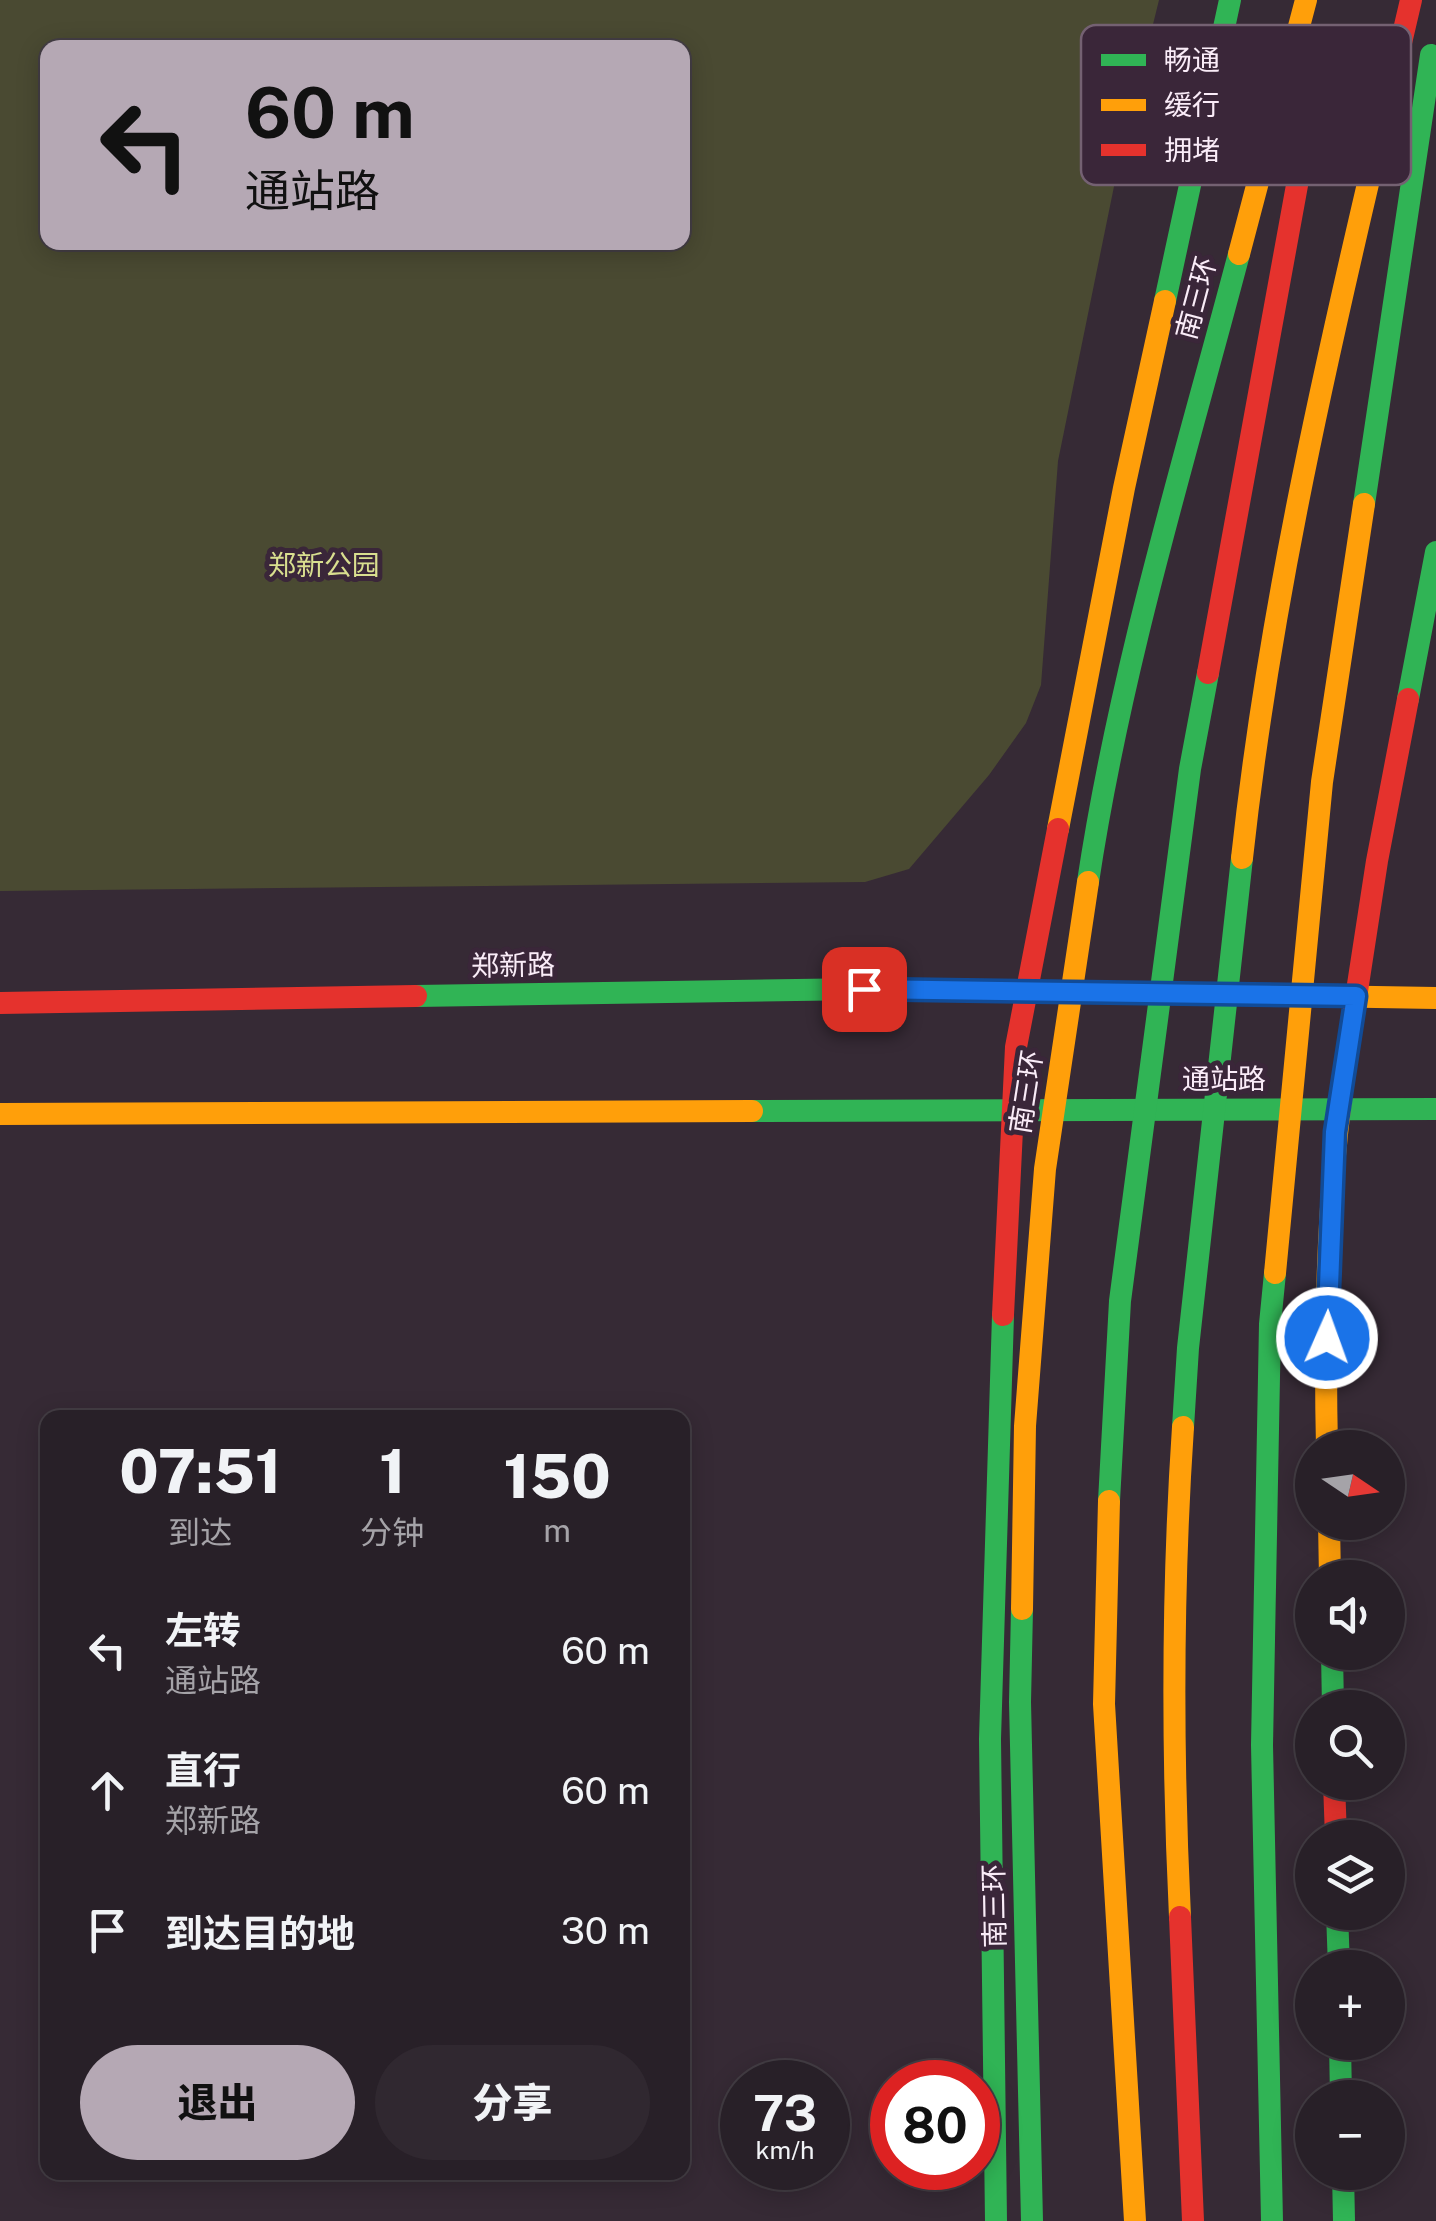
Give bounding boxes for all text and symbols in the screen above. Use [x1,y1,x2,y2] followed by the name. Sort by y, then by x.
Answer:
[1081,25,1411,185] legend
[1164,43,1220,76] text: 畅通
[245,71,415,154] text: 60 m
[80,80,210,210] icon: left
[1164,88,1220,121] text: 缓行
[1164,133,1220,166] text: 拥堵
[245,164,380,217] text: 通站路
[1169,253,1222,343] street label: 南三环
[268,548,380,581] park label: 郑新公园
[471,947,555,982] street label: 郑新路
[822,947,907,1032] pin
[837,962,892,1017] icon: arrive
[1003,1048,1048,1136] street label: 南三环
[1182,1062,1266,1095] street label: 通站路
[1275,1286,1379,1390] position arrow
[1295,1430,1405,1540] north arrow
[1295,1430,1405,2190] map controls
[119,1436,281,1507] text: 07:51
[379,1436,406,1507] text: 1
[504,1441,611,1512] text: 150
[543,1512,571,1549] text: m
[168,1514,232,1551] text: 到达
[360,1514,424,1551] text: 分钟
[1295,1560,1405,1670] button: sound
[165,1608,241,1653] text: 左转
[80,1623,135,1678] icon: left
[561,1628,650,1673] text: 60 m
[165,1662,261,1699] text: 通站路
[1295,1690,1405,1800] button: search
[165,1748,241,1793] text: 直行
[80,1763,135,1818] icon: ahead
[561,1768,650,1813] text: 60 m
[165,1802,261,1839] text: 郑新路
[1295,1820,1405,1930] button: layers
[976,1864,1011,1948] street label: 南三环
[80,1903,135,1958] icon: arrive
[561,1908,650,1953] text: 30 m
[165,1911,355,1956] text: 到达目的地
[1295,1950,1405,2060] button: +
[80,2045,355,2160] button: 退出
[375,2045,650,2160] button: 分享
[870,2060,1000,2190] speed limit sign: 80
[1295,2080,1405,2190] button: −
[753,2083,817,2142] text: 73
[756,2135,814,2165] text: km/h

